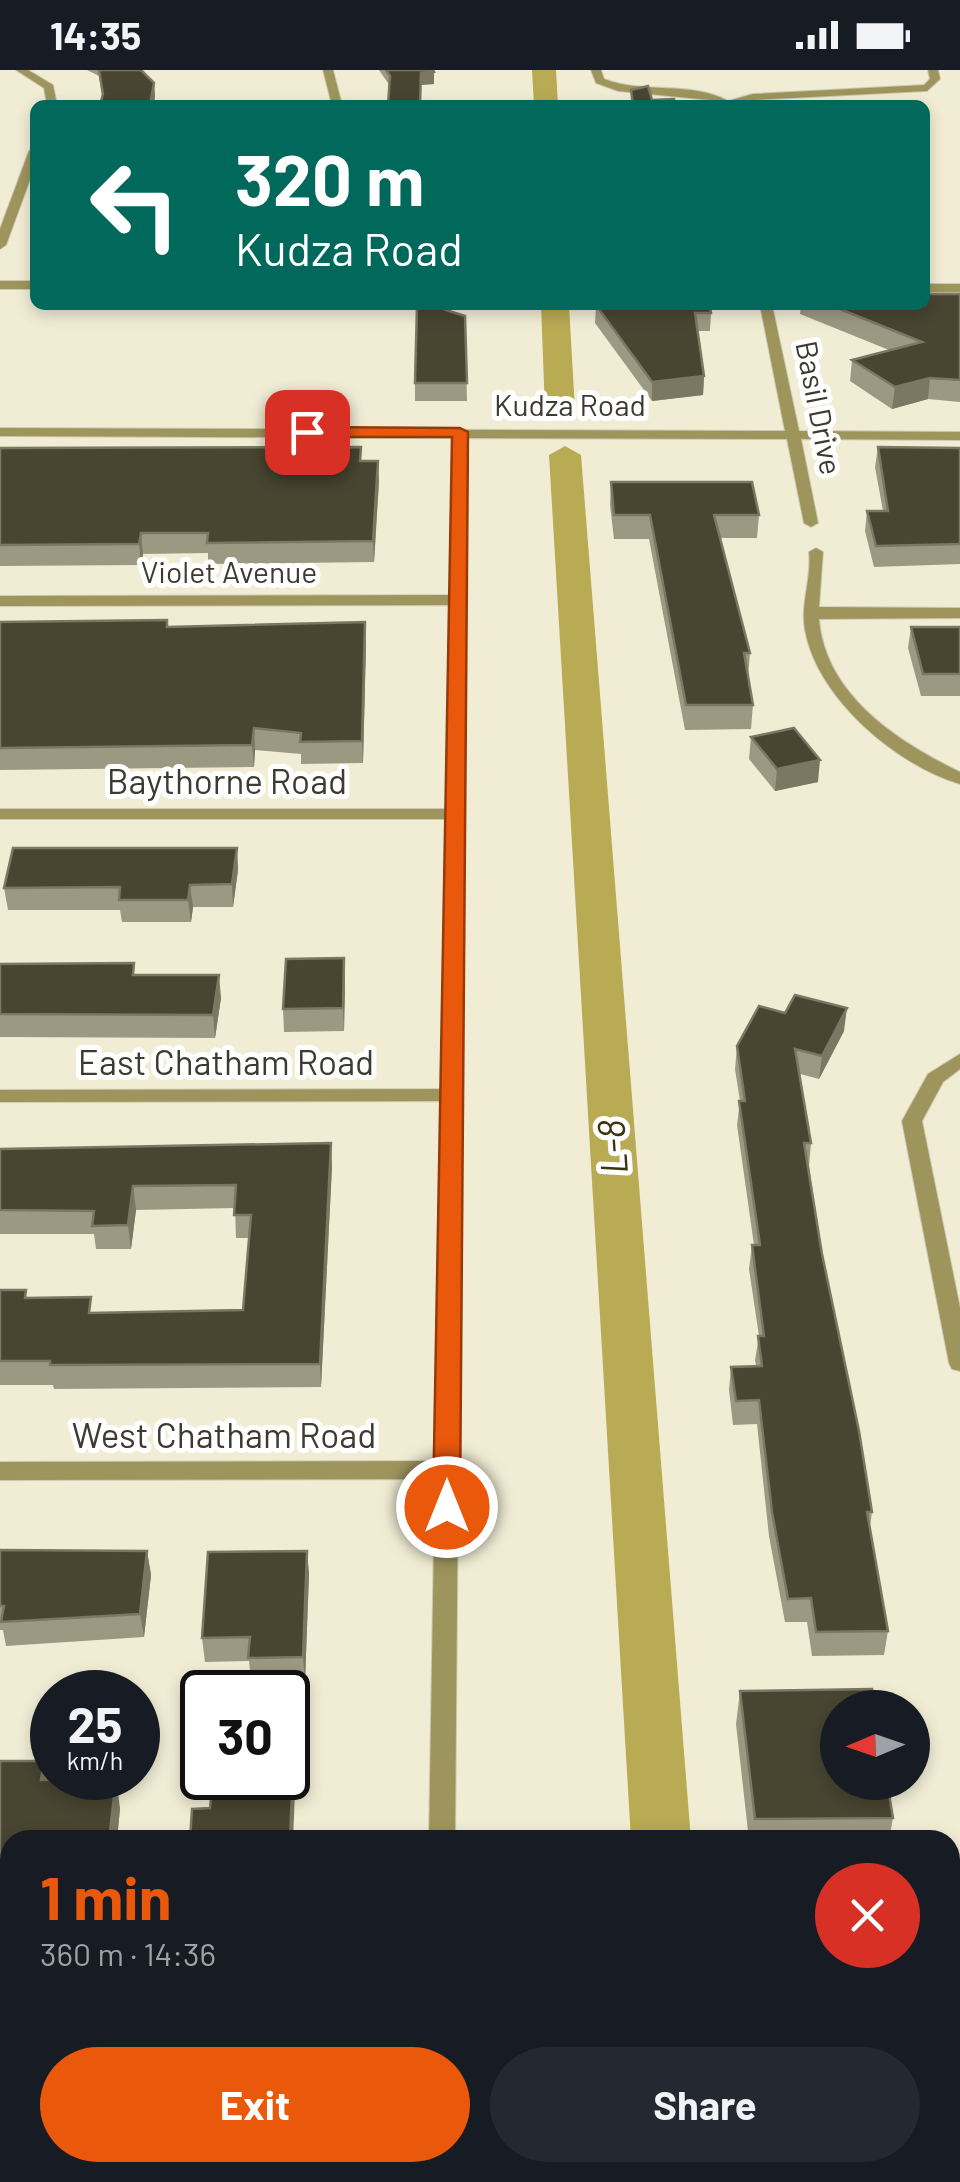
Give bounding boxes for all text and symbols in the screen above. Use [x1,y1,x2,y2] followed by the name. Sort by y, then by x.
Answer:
[50,12,141,58] text: 14:35
[235,136,424,220] text: 320 m
[70,140,200,270] icon: left
[235,221,463,275] text: Kudza Road
[789,338,851,478] street label: Basil Drive
[494,386,646,422] street label: Kudza Road
[265,390,350,475] pin
[280,405,335,460] icon: arrive
[141,553,317,589] street label: Violet Avenue
[107,759,347,801] street label: Baythorne Road
[78,1040,374,1082] street label: East Chatham Road
[586,1118,636,1176] water label: L-8
[72,1413,376,1455] street label: West Chatham Road
[395,1455,499,1559] position arrow
[180,1670,310,1800] speed limit sign: 30
[820,1690,930,1800] north arrow
[820,1690,930,1800] map controls
[68,1693,122,1753] text: 25
[67,1745,123,1775] text: km/h
[40,1860,171,1932] text: 1 min
[815,1863,920,1968] button: close
[40,1934,216,1972] text: 360 m · 14:36
[40,2047,470,2162] button: Exit
[490,2047,920,2162] button: Share

